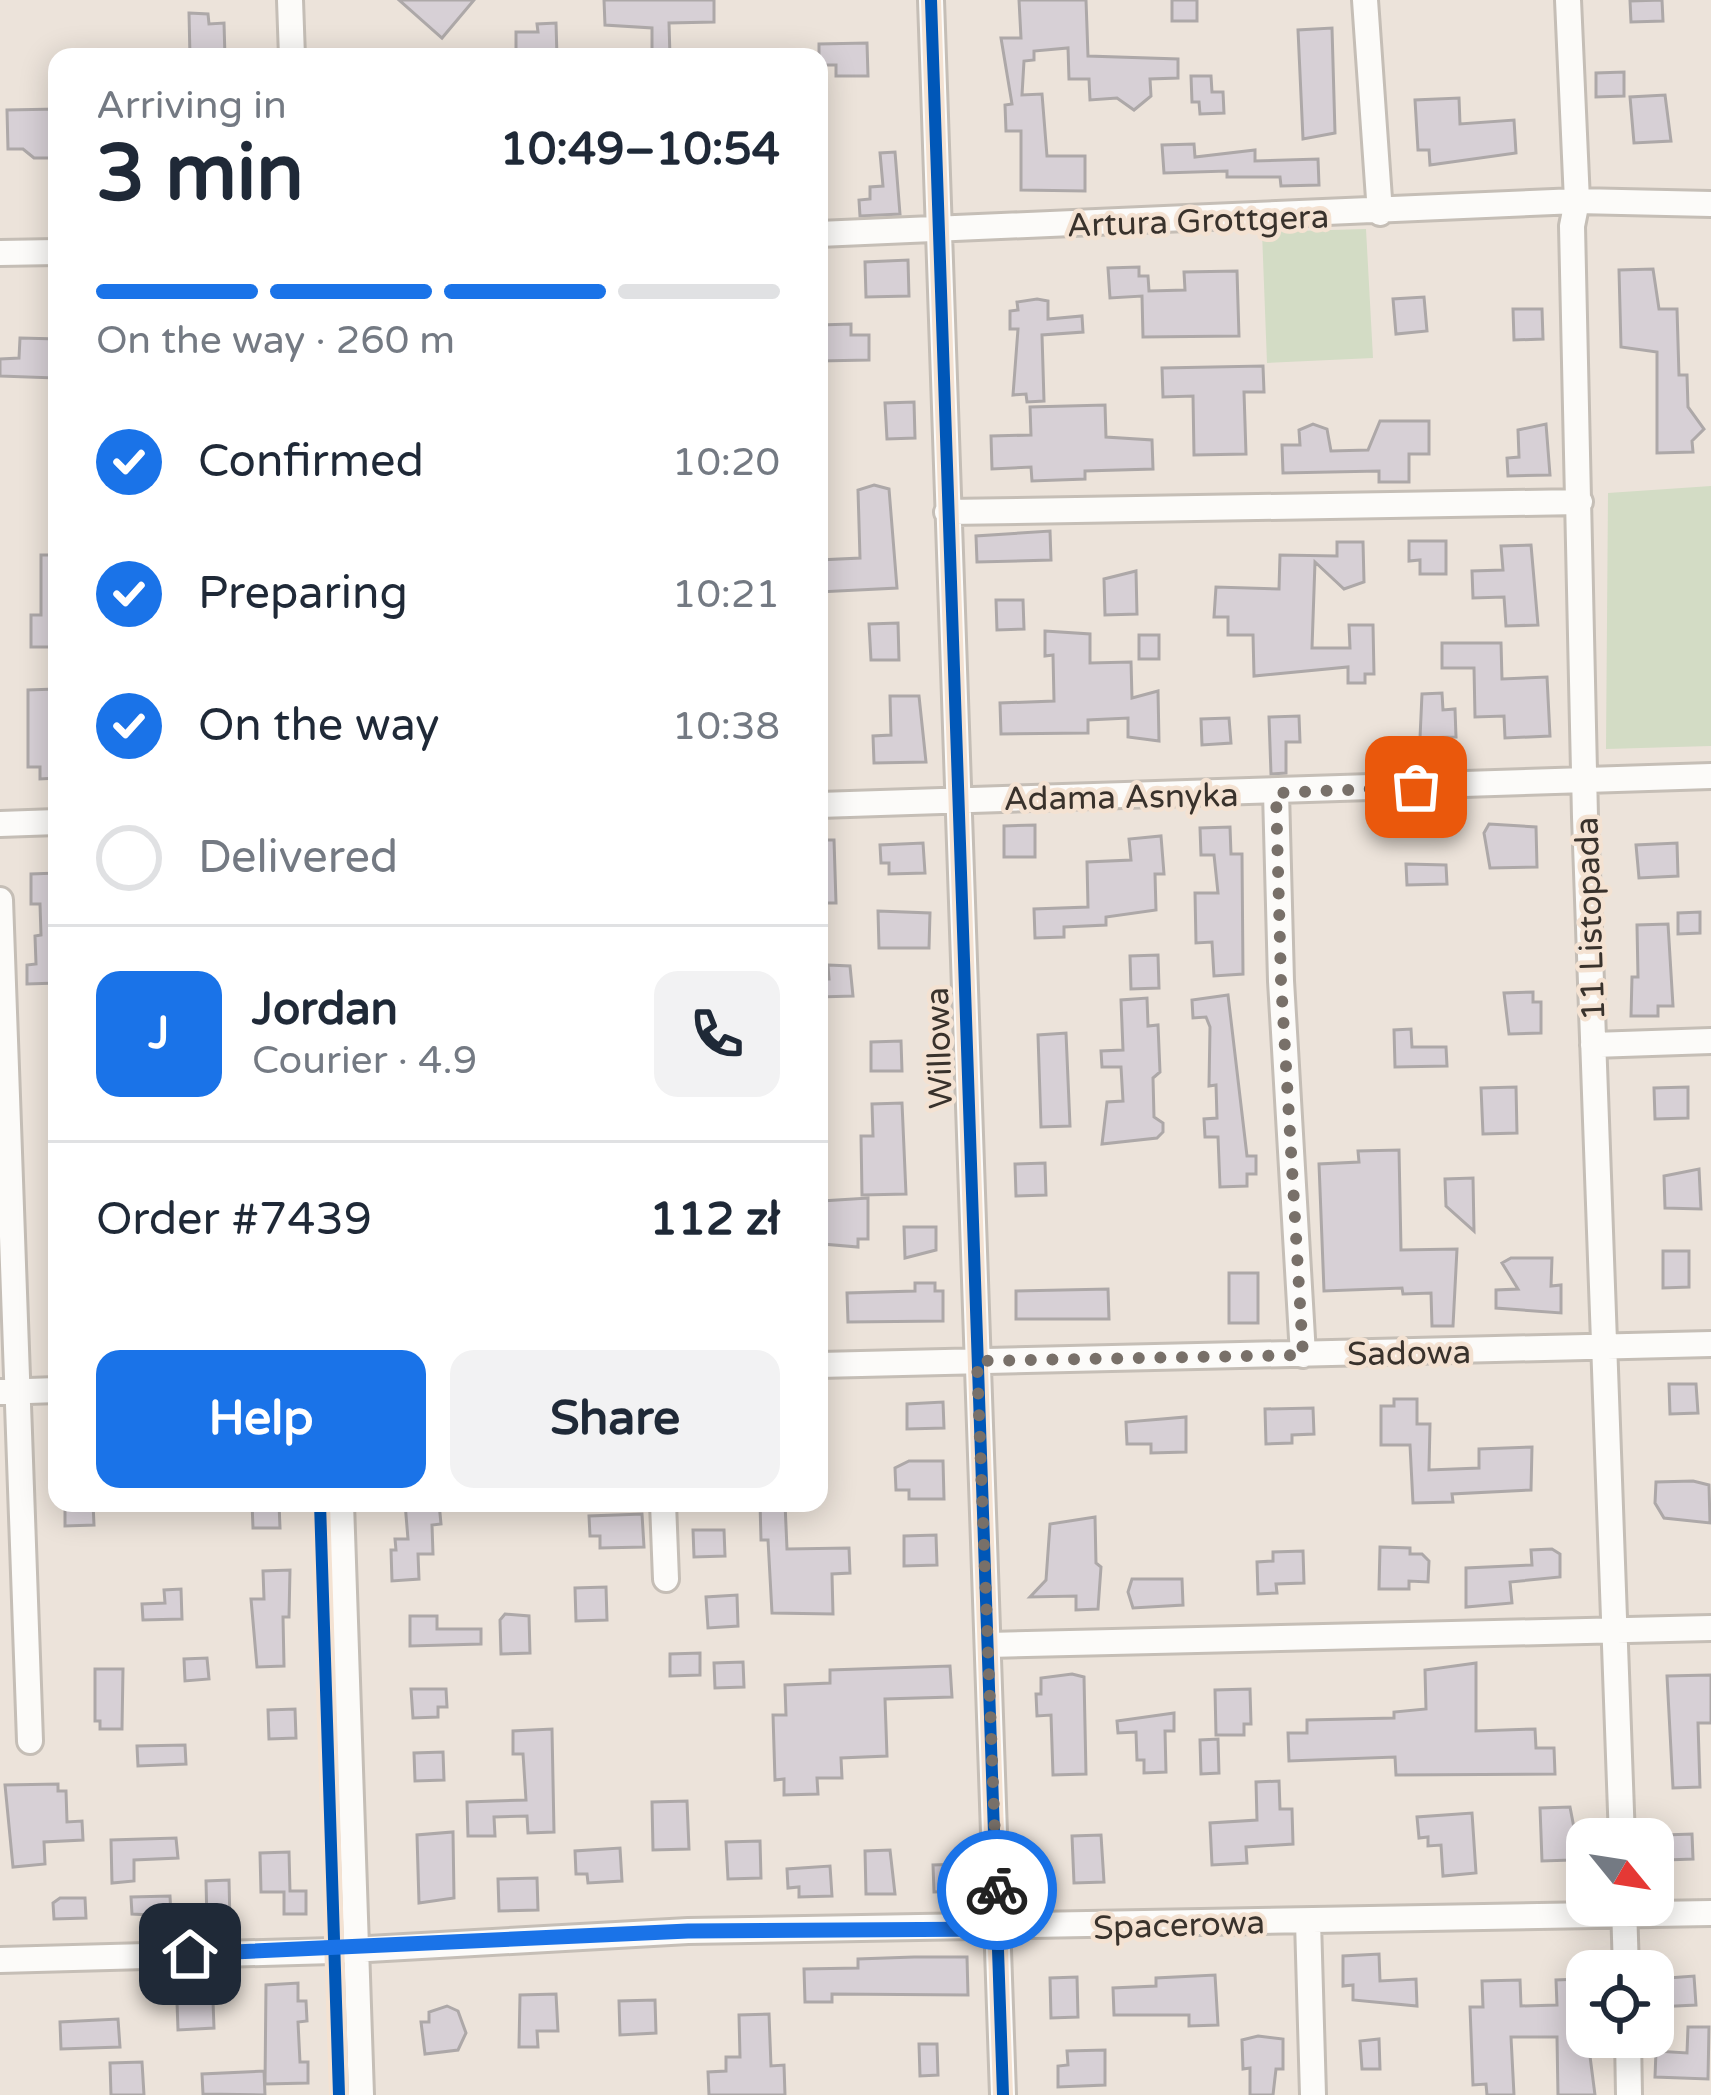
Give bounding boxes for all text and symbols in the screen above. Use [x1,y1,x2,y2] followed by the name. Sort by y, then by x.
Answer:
[96,82,287,129] text: Arriving in
[500,123,780,177] text: 10:49–10:54
[96,127,304,221] text: 3 min
[1066,197,1330,246] street label: Artura Grottgera
[96,317,455,364] text: On the way · 260 m
[96,429,162,495] icon: check
[198,435,424,489] text: Confirmed
[672,439,780,486] text: 10:20
[96,561,162,627] icon: check
[198,567,408,621] text: Preparing
[672,571,780,618] text: 10:21
[96,693,162,759] icon: check
[198,699,439,753] text: On the way
[672,703,780,750] text: 10:38
[1365,736,1467,838] pin
[1383,754,1449,820] icon: bag
[1003,776,1239,819] street label: Adama Asnyka
[1567,816,1614,1022] street label: 11 Listopada
[198,831,398,885] text: Delivered
[654,971,780,1097] button: phone
[252,983,398,1037] text: Jordan
[918,986,961,1110] street label: Willowa
[149,1007,169,1061] text: J
[252,1037,477,1084] text: Courier · 4.9
[96,1193,372,1247] text: Order #7439
[649,1193,780,1247] text: 112 zł
[1347,1333,1471,1374] street label: Sadowa
[96,1350,426,1488] button: Help
[450,1350,780,1488] button: Share
[1566,1818,1674,1926] north arrow
[1566,1818,1674,2058] map controls
[937,1830,1057,1950] courier
[964,1857,1030,1923] icon: bike
[139,1903,241,2005] pin
[1092,1903,1266,1948] street label: Spacerowa
[157,1921,223,1987] icon: home
[1566,1950,1674,2058] button: locate

